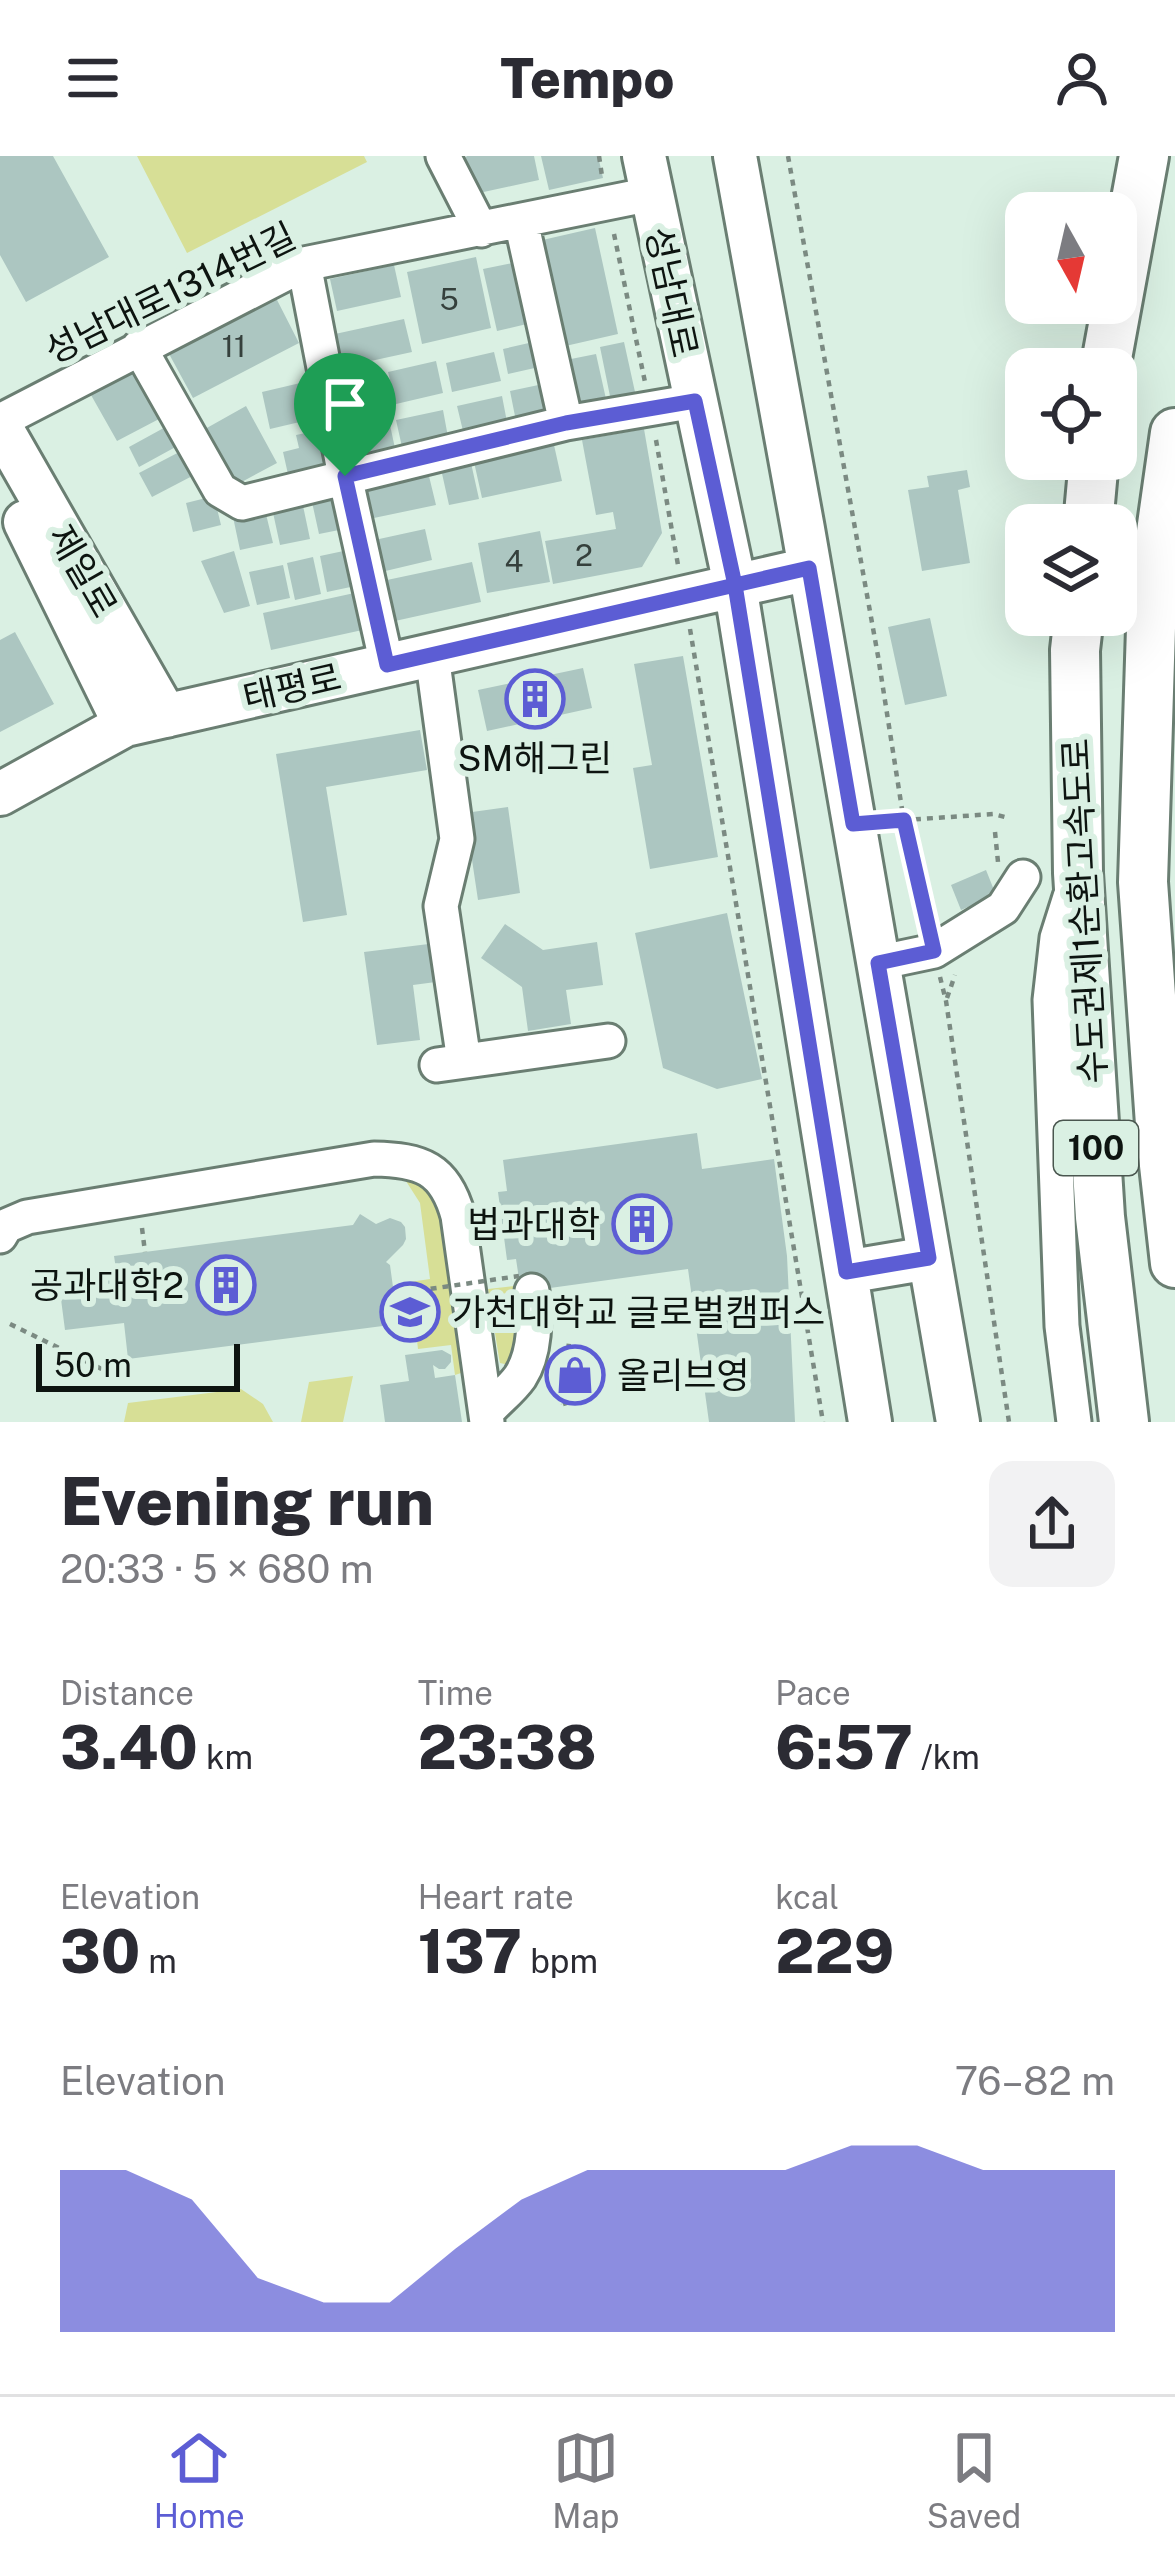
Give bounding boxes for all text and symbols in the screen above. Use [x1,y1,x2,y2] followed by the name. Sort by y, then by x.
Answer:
[60,45,126,111] icon: menu
[1049,45,1115,111] icon: person
[500,47,675,110] text: Tempo
[1005,192,1137,324] north arrow
[1005,192,1137,636] map controls
[38,214,302,372] street label: 성남대로1314번길
[638,223,706,361] street label: 성남대로
[439,281,459,317] house number: 5
[222,328,246,364] house number: 11
[1005,348,1137,480] button: locate
[294,353,396,476] pin
[312,371,378,437] icon: arrive
[1005,504,1137,636] button: layers
[40,517,126,625] street label: 제일로
[575,537,593,573] house number: 2
[505,543,523,579] house number: 4
[239,655,345,719] street label: 태평로
[504,668,566,730] building icon: SM해그린
[457,737,613,779] place label: SM해그린
[1054,737,1114,1085] street label: 수도권제1순환고속도로
[1054,1121,1138,1175] road number: 100
[611,1193,673,1255] building icon: 법과대학
[468,1203,600,1245] place label: 법과대학
[195,1254,257,1316] building icon: 공과대학2
[30,1264,184,1306] place label: 공과대학2
[379,1281,441,1343] school or university icon: 가천대학교 글로벌캠퍼스
[452,1291,825,1333] place label: 가천대학교 글로벌캠퍼스
[36,1338,240,1391] scale bar
[544,1344,606,1406] shop icon: 올리브영
[54,1346,132,1384] text: 50 m
[617,1354,749,1396] place label: 올리브영
[989,1461,1115,1587] button: share
[60,1462,434,1540] text: Evening run
[60,1546,374,1592] text: 20:33 · 5 × 680 m
[60,1674,194,1712] text: Distance
[418,1674,493,1712] text: Time
[775,1674,851,1712] text: Pace
[60,1712,198,1783] text: 3.40
[418,1712,597,1783] text: 23:38
[775,1712,913,1783] text: 6:57
[198,1738,253,1776] text: km
[913,1738,980,1776] text: /km
[60,1878,200,1916] text: Elevation
[418,1878,574,1916] text: Heart rate
[775,1878,839,1916] text: kcal
[60,1916,140,1987] text: 30
[418,1916,522,1987] text: 137
[775,1916,894,1987] text: 229
[140,1942,177,1980] text: m
[522,1942,598,1980] text: bpm
[60,2058,226,2104] text: Elevation
[955,2058,1115,2104] text: 76–82 m
[154,2425,245,2535] tab: Home
[552,2425,619,2535] tab: Map
[927,2425,1021,2535] tab: Saved

